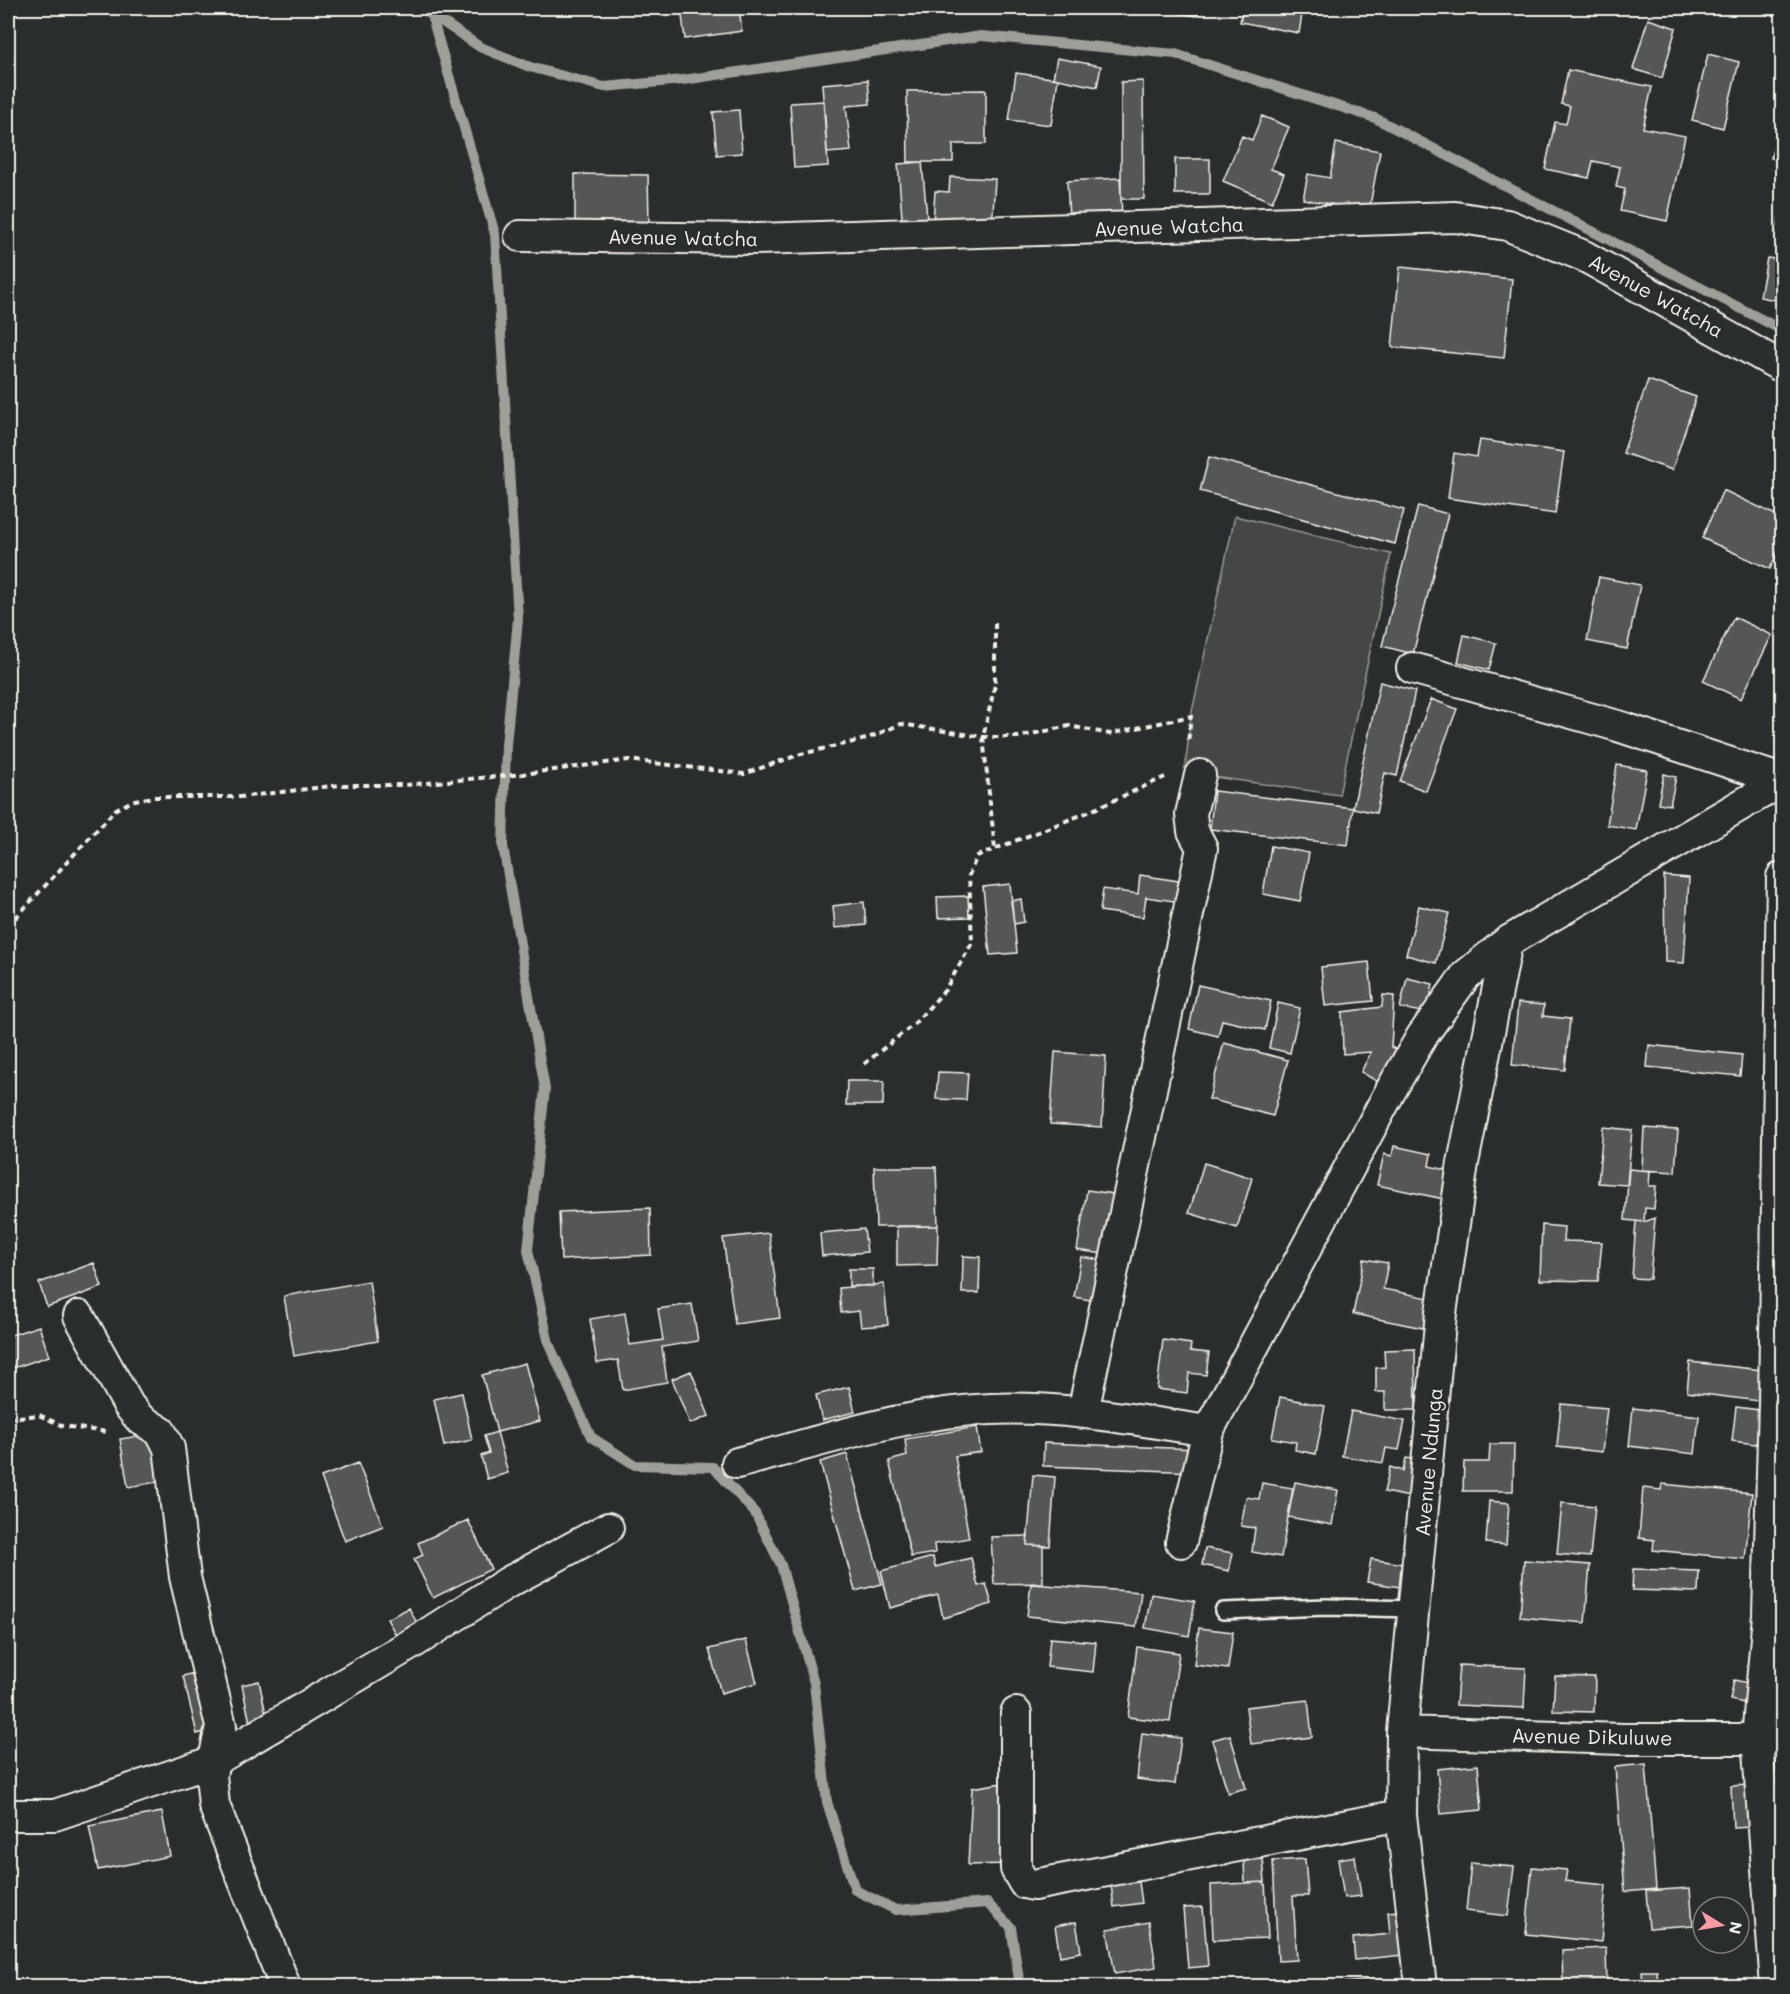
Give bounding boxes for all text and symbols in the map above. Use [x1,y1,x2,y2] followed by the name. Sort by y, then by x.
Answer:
[1094,210,1244,242] street label: Avenue Watcha
[608,223,758,251] street label: Avenue Watcha
[1585,247,1728,343] street label: Avenue Watcha
[1409,1387,1447,1537] street label: Avenue Ndunga
[1511,1722,1673,1750] street label: Avenue Dikuluwe
[1691,1895,1751,1955] north arrow
[1725,1920,1748,1936] text: N

